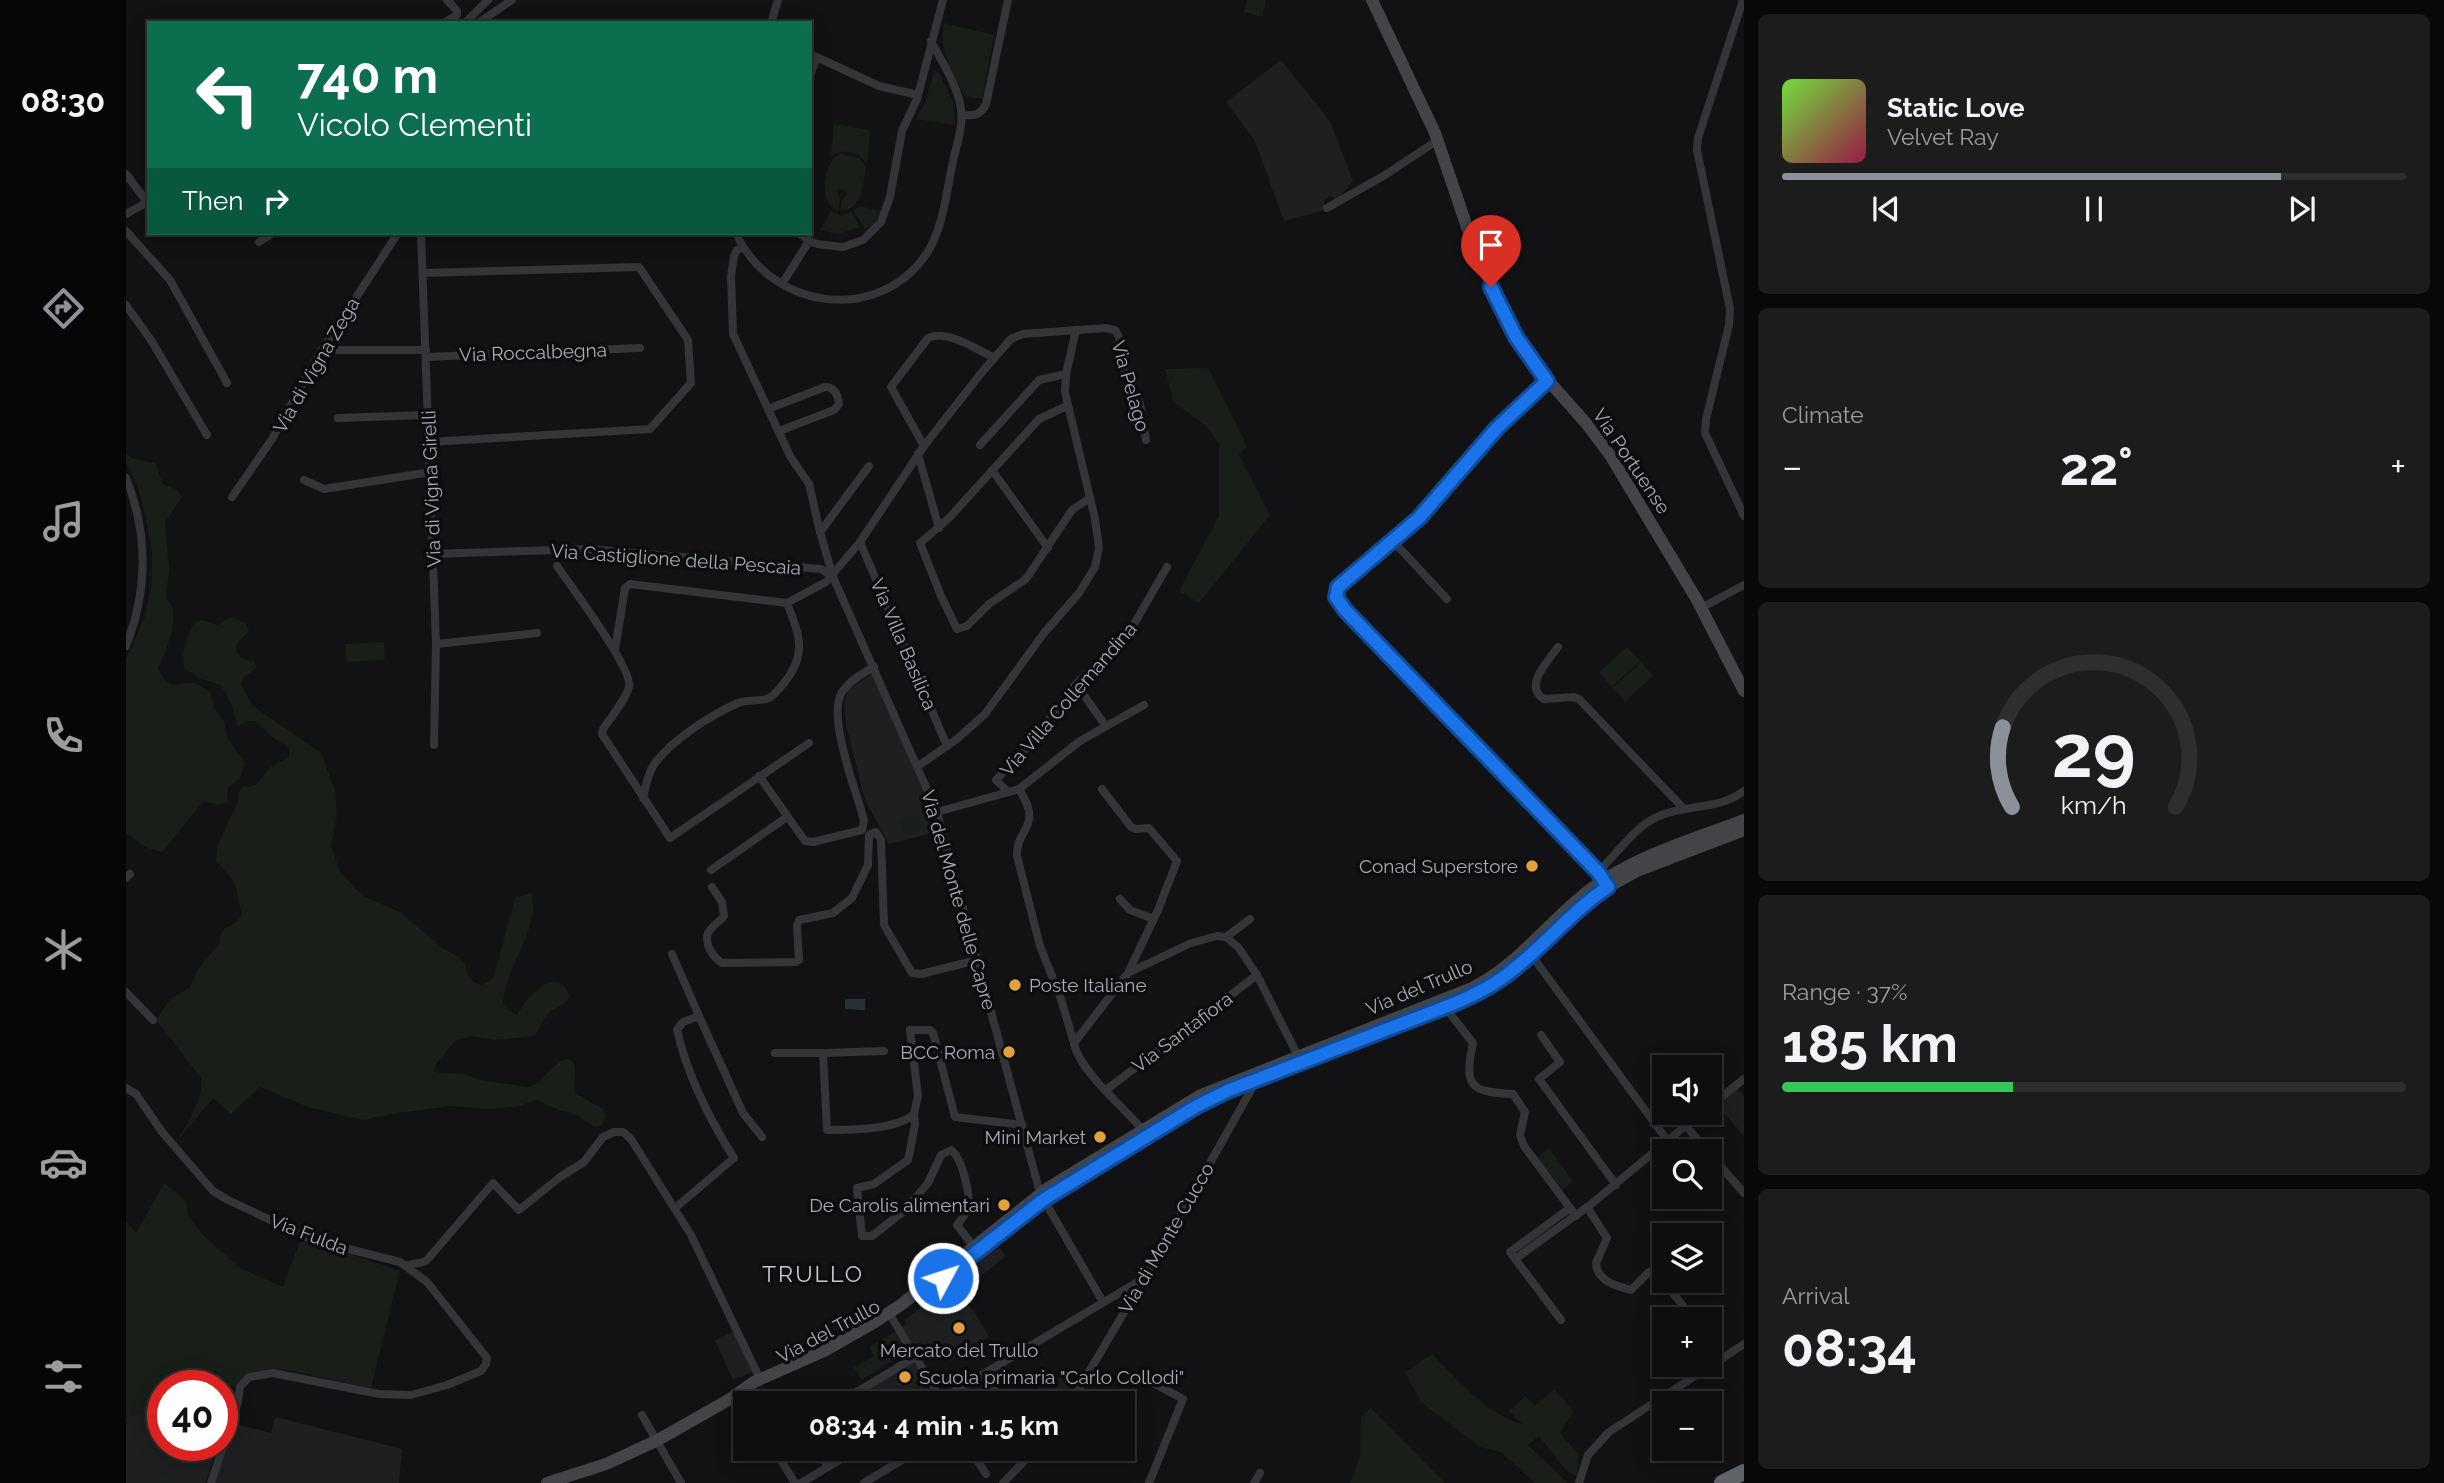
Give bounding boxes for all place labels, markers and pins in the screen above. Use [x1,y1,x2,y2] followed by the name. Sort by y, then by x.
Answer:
[1461,215,1521,287] pin
[1359,855,1518,877] place label: Conad Superstore
[1524,858,1540,874] marker: Conad Superstore
[1029,974,1147,996] place label: Poste Italiane
[1007,977,1023,993] marker: Poste Italiane
[900,1041,995,1063] place label: BCC Roma
[1001,1044,1017,1060] marker: BCC Roma
[985,1126,1087,1148] place label: Mini Market
[1092,1129,1108,1145] marker: Mini Market
[809,1194,990,1216] place label: De Carolis alimentari
[996,1197,1012,1213] marker: De Carolis alimentari
[951,1320,967,1336] marker: Mercato del Trullo
[880,1339,1038,1361] place label: Mercato del Trullo
[919,1366,1184,1388] place label: Scuola primaria "Carlo Collodi"
[897,1369,913,1385] marker: Scuola primaria "Carlo Collodi"

